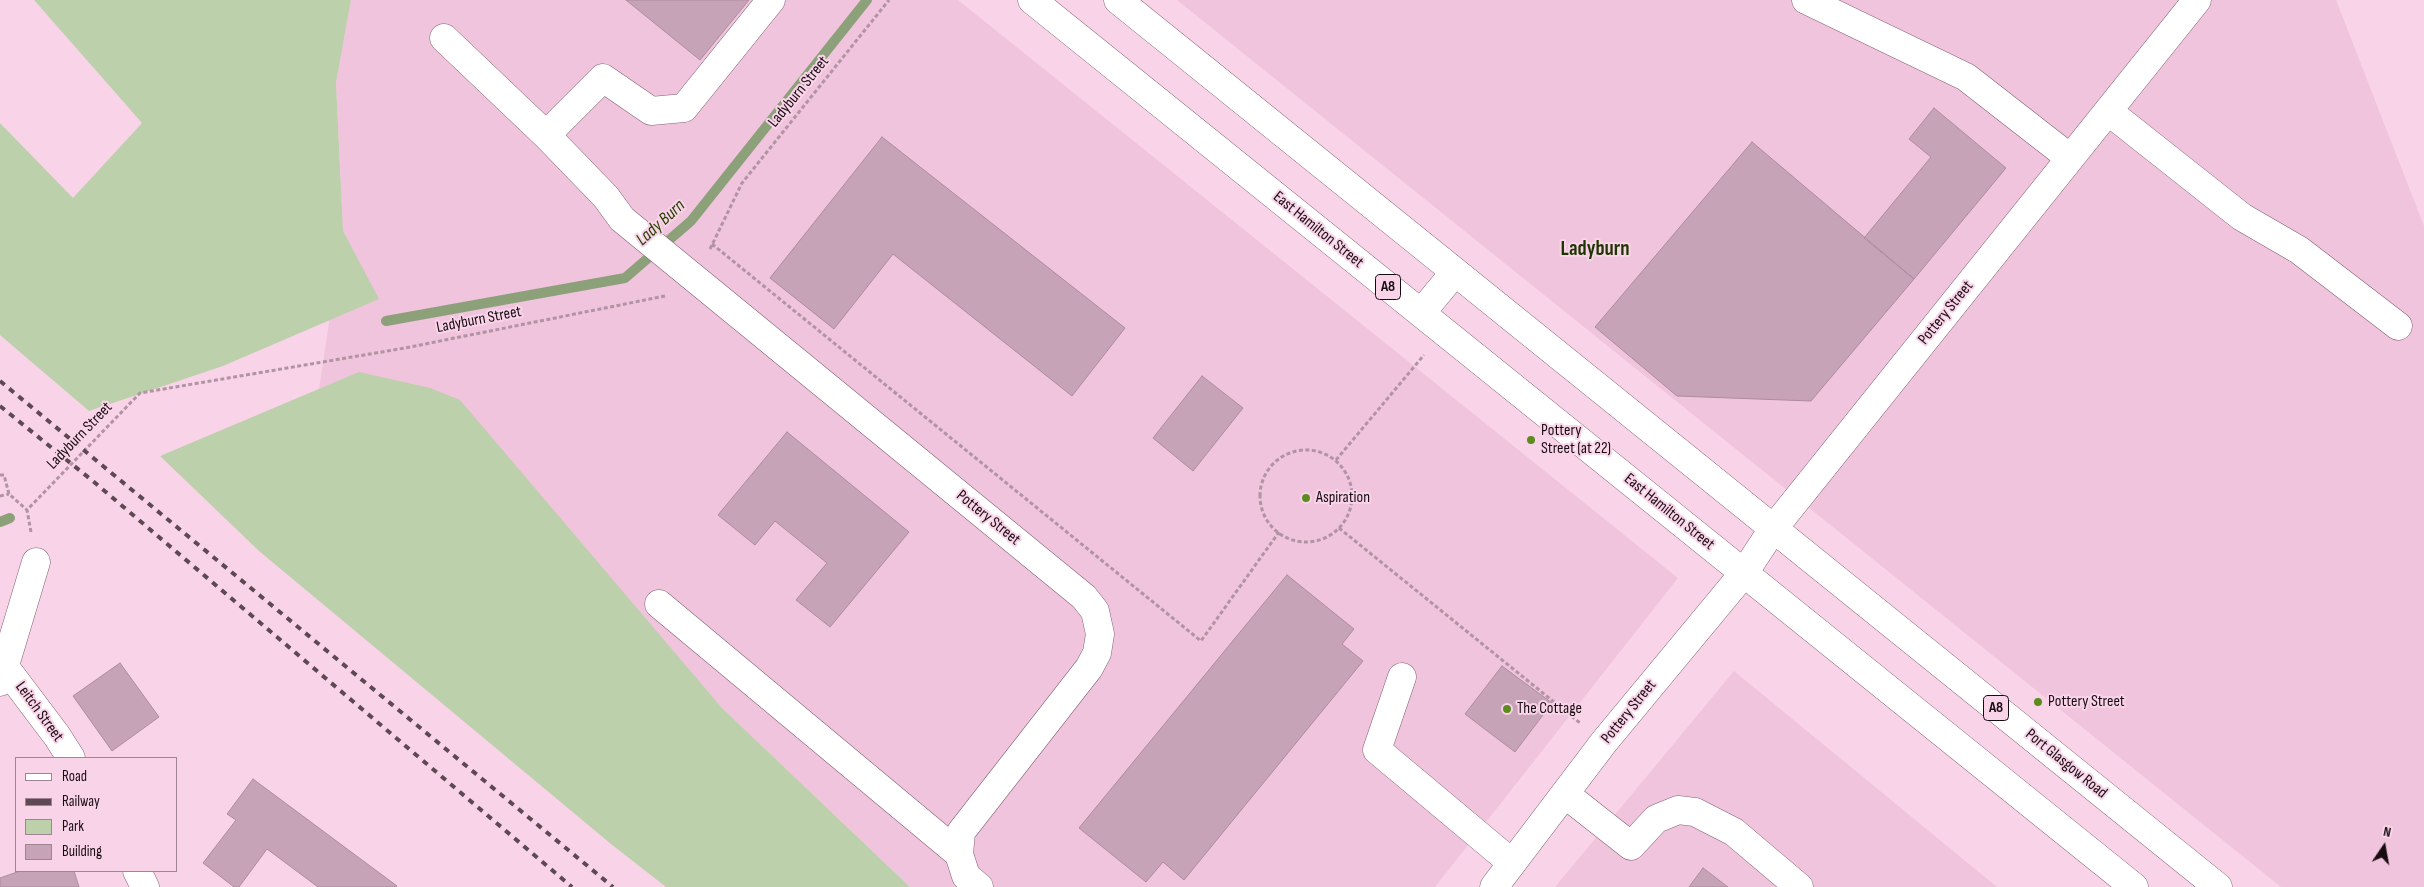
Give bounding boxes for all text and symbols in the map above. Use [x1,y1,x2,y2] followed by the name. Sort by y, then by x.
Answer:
[764,53,834,131] street label: Ladyburn Street
[1269,188,1367,272] street label: East Hamilton Street
[632,195,690,251] water label: Lady Burn
[1560,237,1630,263] district label: Ladyburn
[1376,274,1400,300] road number: A8
[1914,277,1978,349] street label: Pottery Street
[435,302,523,338] street label: Ladyburn Street
[43,398,117,474] street label: Ladyburn Street
[1541,421,1611,459] place label: Pottery Street (at 22)
[1525,434,1537,446] marker: Pottery Street (at 22)
[1620,470,1718,554] street label: East Hamilton Street
[952,486,1024,550] street label: Pottery Street
[1316,488,1370,508] place label: Aspiration
[1300,492,1312,504] marker: Aspiration
[1597,676,1661,748] street label: Pottery Street
[11,678,67,746] street label: Leitch Street
[2048,692,2125,712] place label: Pottery Street
[1984,696,2008,720] road number: A8
[2032,696,2044,708] marker: Pottery Street
[1517,699,1582,719] place label: The Cottage
[1501,703,1513,715] marker: The Cottage
[2021,725,2111,803] street label: Port Glasgow Road
[15,757,178,872] legend
[62,767,87,786] text: Road
[62,792,100,811] text: Railway
[62,817,84,836] text: Park
[2359,822,2409,872] north arrow
[2382,823,2393,841] text: N
[62,842,102,861] text: Building

